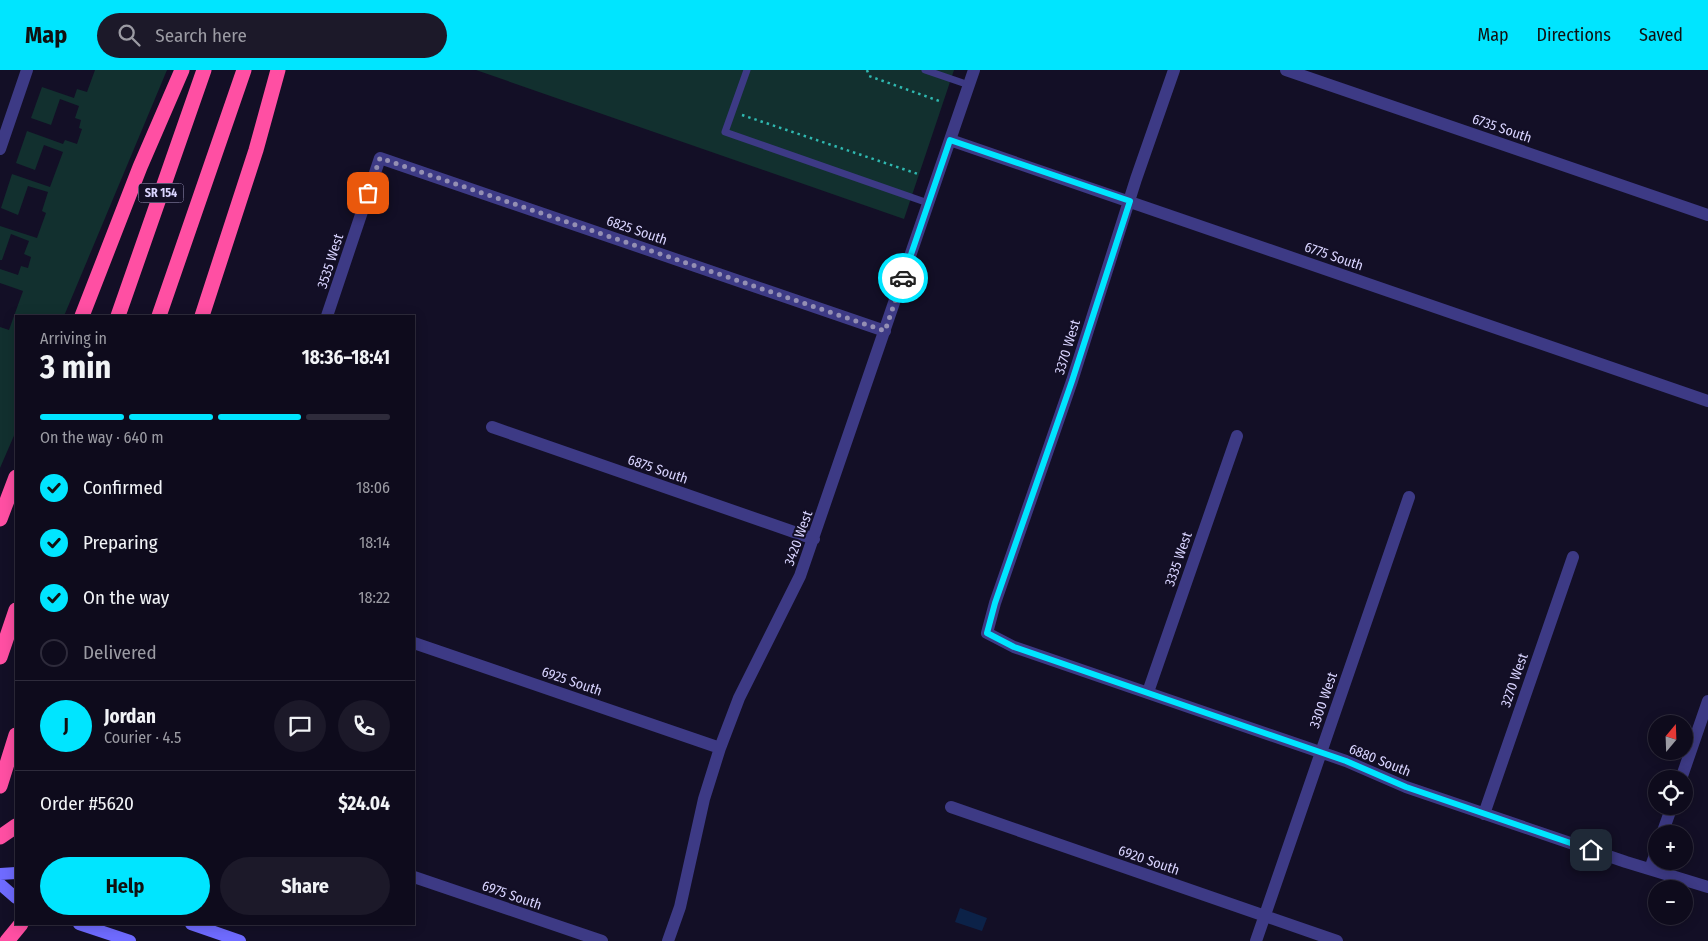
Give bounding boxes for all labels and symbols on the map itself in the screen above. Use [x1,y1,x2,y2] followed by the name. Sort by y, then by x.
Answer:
[1470,110,1534,147] street label: 6735 South
[347,172,389,214] pin
[138,184,184,202] road number: SR 154
[604,212,670,249] street label: 6825 South
[314,231,347,291] street label: 3535 West
[1302,238,1366,274] street label: 6775 South
[878,253,928,303] courier
[1051,317,1084,377] street label: 3370 West
[626,451,690,488] street label: 6875 South
[781,508,816,568] street label: 3420 West
[1161,529,1196,589] street label: 3335 West
[1497,650,1532,710] street label: 3270 West
[539,663,604,700] street label: 6925 South
[1306,669,1341,731] street label: 3300 West
[1648,715,1692,760] north arrow
[1346,740,1413,781] street label: 6880 South
[1570,829,1612,871] pin
[1116,842,1182,879] street label: 6920 South
[480,877,544,914] street label: 6975 South

